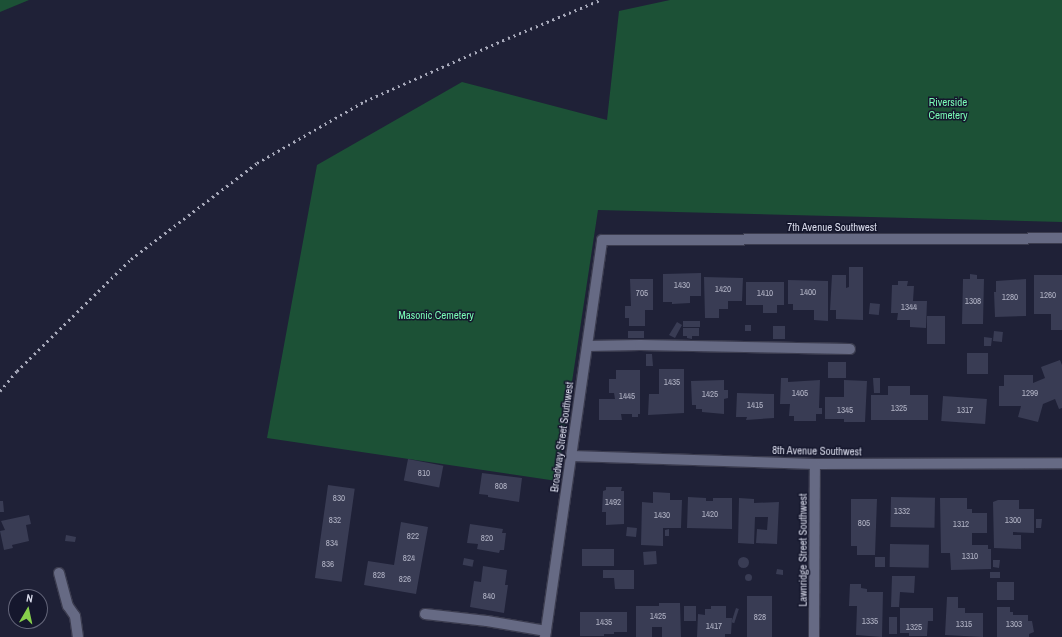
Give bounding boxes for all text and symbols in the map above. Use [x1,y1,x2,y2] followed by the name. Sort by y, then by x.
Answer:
[928,96,968,122] park label: Riverside Cemetery
[787,220,877,234] street label: 7th Avenue Southwest
[674,280,690,290] house number: 1430
[715,284,731,294] house number: 1420
[800,287,816,297] house number: 1400
[636,288,648,298] house number: 705
[757,288,773,298] house number: 1410
[1040,290,1056,300] house number: 1260
[1002,292,1018,302] house number: 1280
[965,296,981,306] house number: 1308
[901,302,917,312] house number: 1344
[398,308,474,322] park label: Masonic Cemetery
[664,377,680,387] house number: 1435
[548,381,576,493] street label: Broadway Street Southwest
[792,388,808,398] house number: 1405
[1022,388,1038,398] house number: 1299
[702,389,718,399] house number: 1425
[619,391,635,401] house number: 1445
[747,400,763,410] house number: 1415
[891,403,907,413] house number: 1325
[837,405,853,415] house number: 1345
[957,405,973,415] house number: 1317
[772,444,862,458] street label: 8th Avenue Southwest
[418,468,430,478] house number: 810
[495,481,507,491] house number: 808
[333,493,345,503] house number: 830
[796,493,810,607] street label: Lawnridge Street Southwest
[605,497,621,507] house number: 1492
[894,506,910,516] house number: 1332
[702,509,718,519] house number: 1420
[654,510,670,520] house number: 1430
[329,515,341,525] house number: 832
[1005,515,1021,525] house number: 1300
[858,518,870,528] house number: 805
[953,519,969,529] house number: 1312
[407,531,419,541] house number: 822
[481,533,493,543] house number: 820
[326,538,338,548] house number: 834
[962,551,978,561] house number: 1310
[403,553,415,563] house number: 824
[322,559,334,569] house number: 836
[373,570,385,580] house number: 828
[399,574,411,584] house number: 826
[8,589,48,629] north arrow
[25,591,34,606] text: N
[483,591,495,601] house number: 840
[650,611,666,621] house number: 1425
[754,612,766,622] house number: 828
[862,616,878,626] house number: 1335
[596,617,612,627] house number: 1435
[956,619,972,629] house number: 1315
[1006,619,1022,629] house number: 1303
[706,621,722,631] house number: 1417
[906,622,922,632] house number: 1325

